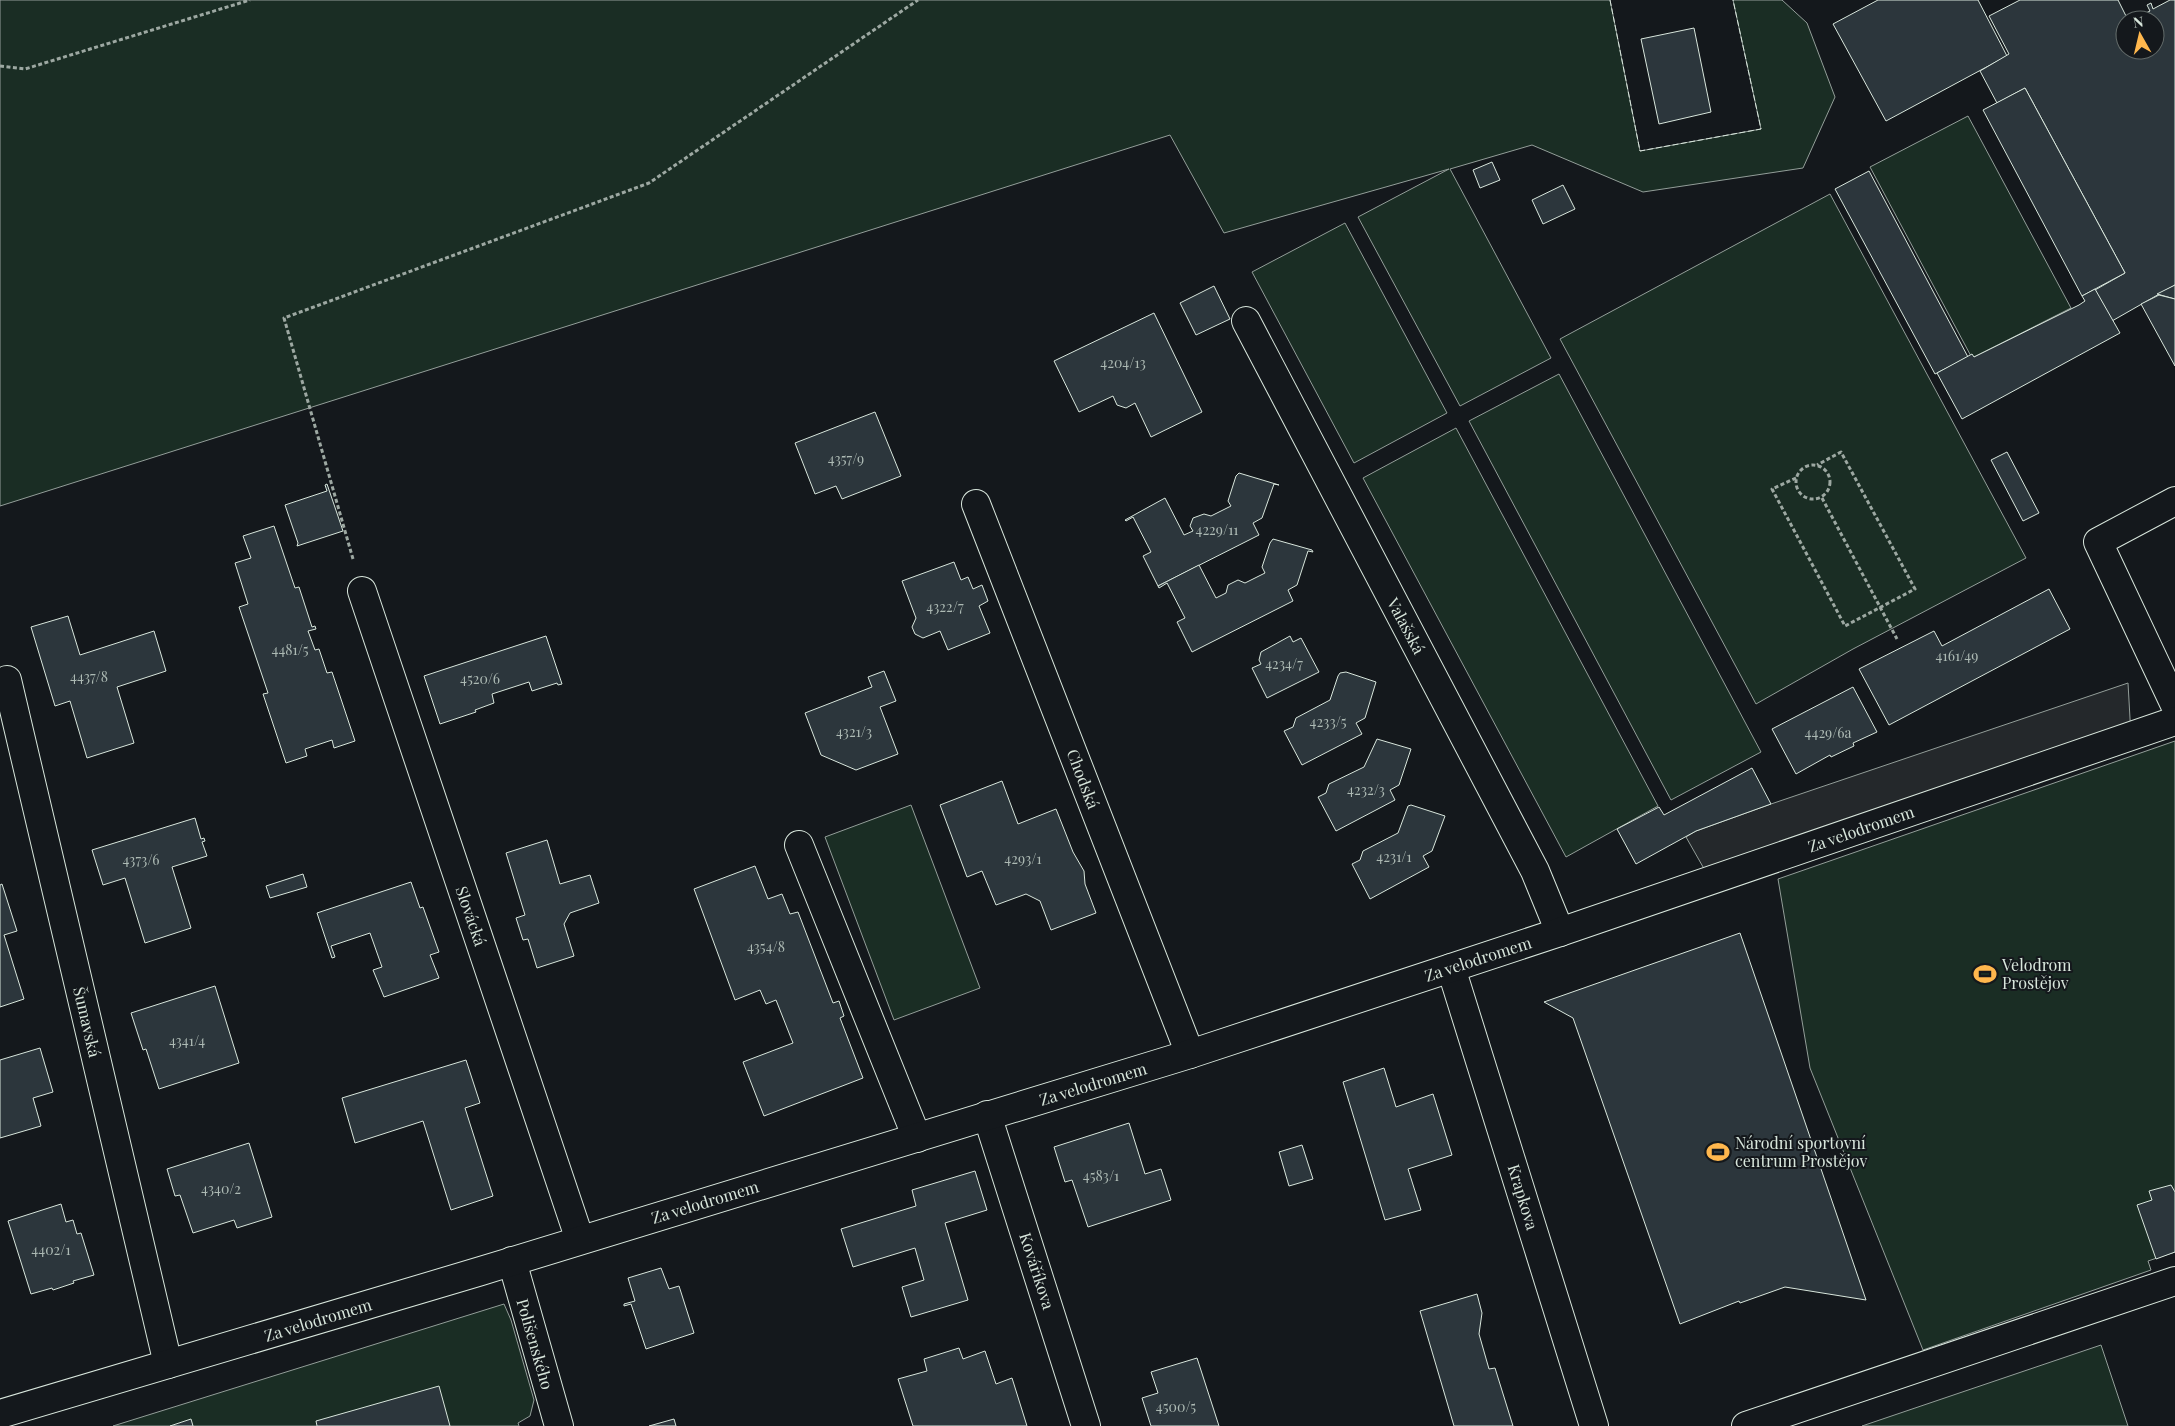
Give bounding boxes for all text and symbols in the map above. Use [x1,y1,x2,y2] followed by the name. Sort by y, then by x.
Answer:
[2115,10,2165,60] north arrow
[2132,12,2144,32] text: N
[1100,353,1146,372] house number: 4204/13
[828,449,864,468] house number: 4357/9
[1195,520,1239,539] house number: 4229/11
[1382,593,1430,657] street label: Valašská
[926,597,964,616] house number: 4322/7
[271,640,309,659] house number: 4481/5
[1936,646,1978,665] house number: 4161/49
[1265,654,1303,673] house number: 4234/7
[70,667,108,686] house number: 4437/8
[460,669,500,688] house number: 4520/6
[1310,712,1347,731] house number: 4233/5
[836,722,872,741] house number: 4321/3
[1805,723,1851,742] house number: 4429/6a
[1063,746,1104,812] street label: Chodská
[1347,780,1385,799] house number: 4232/3
[1805,800,1917,857] street label: Za velodromem
[1376,847,1412,866] house number: 4231/1
[1004,849,1042,868] house number: 4293/1
[122,850,160,869] house number: 4373/6
[451,883,491,948] street label: Slovácká
[1422,931,1534,986] street label: Za velodromem
[747,937,785,956] house number: 4354/8
[2001,954,2071,993] place label: Velodrom Prostějov
[1972,961,1998,987] sports icon: Velodrom Prostějov
[69,985,106,1059] street label: Šumavská
[169,1031,205,1050] house number: 4341/4
[1037,1057,1149,1110] street label: Za velodromem
[1735,1132,1867,1171] place label: Národní sportovní centrum Prostějov
[1705,1139,1731,1165] sports icon: Národní sportovní centrum Prostějov
[1504,1161,1543,1232] street label: Krapkova
[1083,1166,1119,1185] house number: 4583/1
[649,1175,761,1228] street label: Za velodromem
[201,1179,241,1198] house number: 4340/2
[1015,1230,1060,1312] street label: Kováříkova
[31,1240,71,1259] house number: 4402/1
[262,1293,374,1346] street label: Za velodromem
[512,1296,559,1392] street label: Polišenského
[1156,1397,1196,1416] house number: 4500/5

